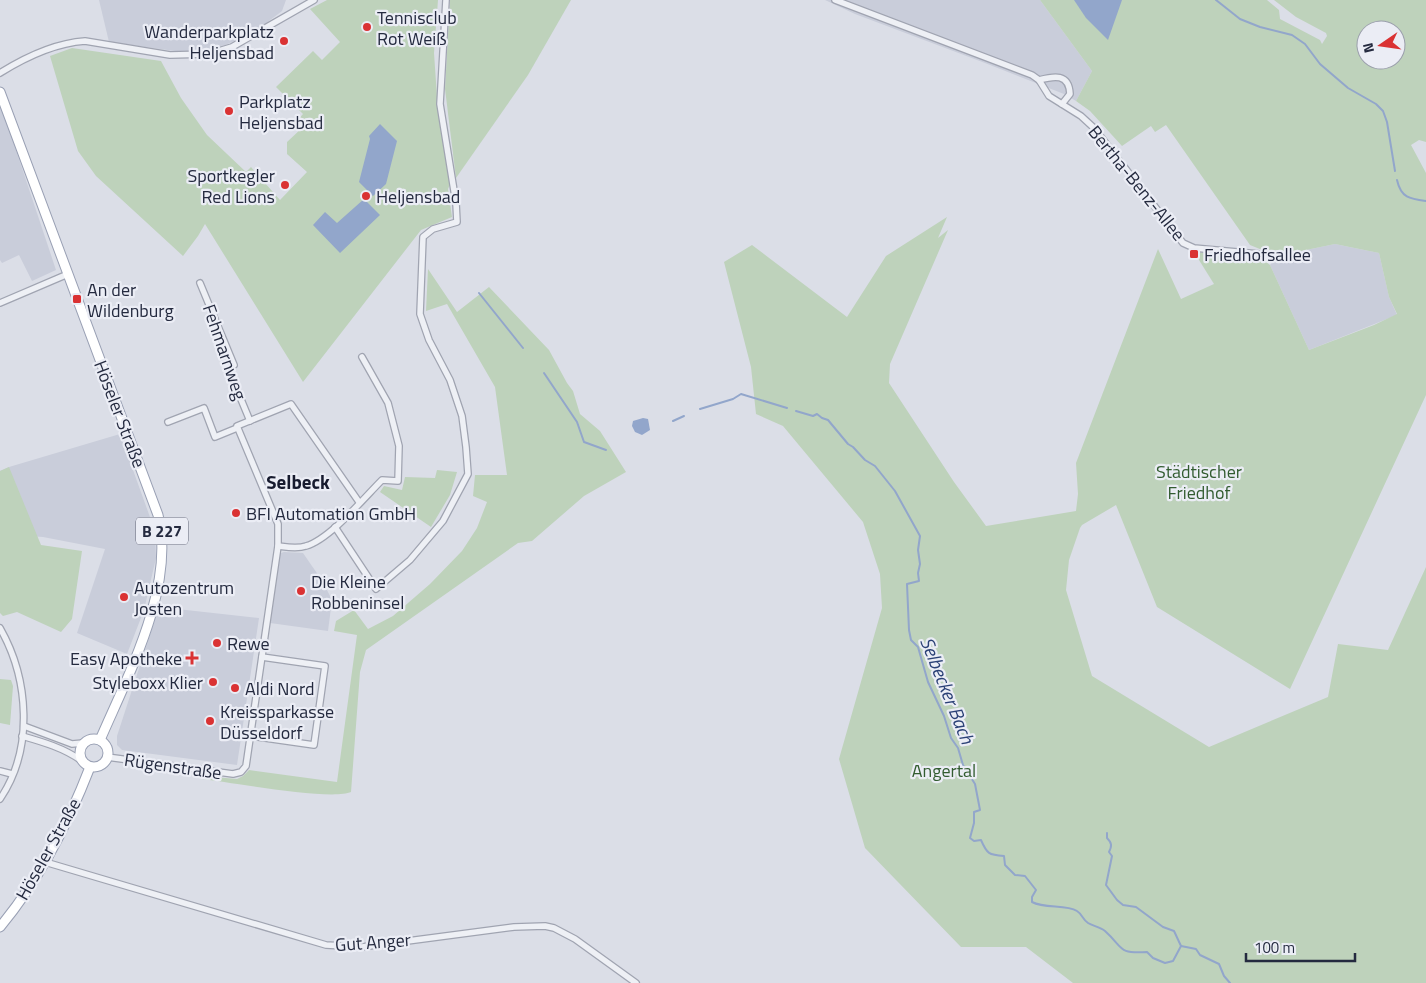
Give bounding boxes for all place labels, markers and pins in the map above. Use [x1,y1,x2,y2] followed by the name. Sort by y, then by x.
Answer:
[377,4,457,52] place label: Tennisclub Rot Weiß
[144,18,274,66] place label: Wanderparkplatz Heljensbad
[361,21,373,33] marker: Tennisclub Rot Weiß
[278,35,290,47] marker: Wanderparkplatz Heljensbad
[239,88,323,136] place label: Parkplatz Heljensbad
[223,105,235,117] marker: Parkplatz Heljensbad
[188,162,275,210] place label: Sportkegler Red Lions
[279,179,291,191] marker: Sportkegler Red Lions
[376,183,460,210] place label: Heljensbad
[360,190,372,202] marker: Heljensbad
[1204,241,1311,268] place label: Friedhofsallee
[1188,248,1200,260] marker: Friedhofsallee
[87,276,174,324] place label: An der Wildenburg
[71,293,83,305] marker: An der Wildenburg
[246,500,416,527] place label: BFI Automation GmbH
[230,507,242,519] marker: BFI Automation GmbH
[311,568,404,616] place label: Die Kleine Robbeninsel
[134,574,234,622] place label: Autozentrum Josten
[295,585,307,597] marker: Die Kleine Robbeninsel
[118,591,130,603] marker: Autozentrum Josten
[227,630,270,657] place label: Rewe
[211,637,223,649] marker: Rewe
[70,645,182,672] place label: Easy Apotheke
[186,652,198,664] marker: Easy Apotheke
[92,669,203,696] place label: Styleboxx Klier
[245,675,314,702] place label: Aldi Nord
[207,676,219,688] marker: Styleboxx Klier
[229,682,241,694] marker: Aldi Nord
[220,698,334,746] place label: Kreissparkasse Düsseldorf
[204,715,216,727] marker: Kreissparkasse Düsseldorf

